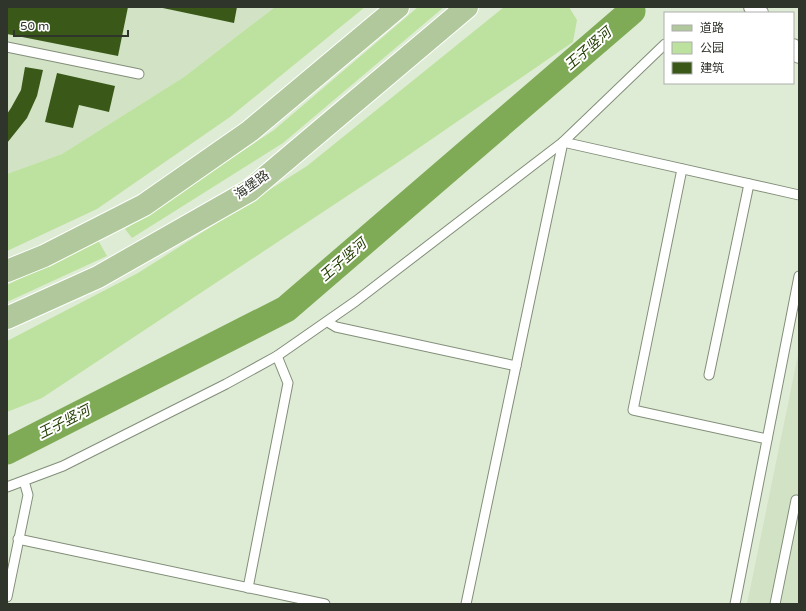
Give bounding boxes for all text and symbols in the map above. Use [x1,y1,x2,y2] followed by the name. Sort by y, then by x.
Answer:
[14,12,128,38] scale bar
[664,12,794,84] legend
[20,19,49,33] text: 50 m
[700,21,724,35] text: 道路
[561,22,617,74] water label: 王子竖河
[700,41,724,55] text: 公园
[700,61,724,75] text: 建筑
[232,167,272,203] street label: 海堡路
[316,233,372,285] water label: 王子竖河
[35,400,95,442] water label: 王子竖河

